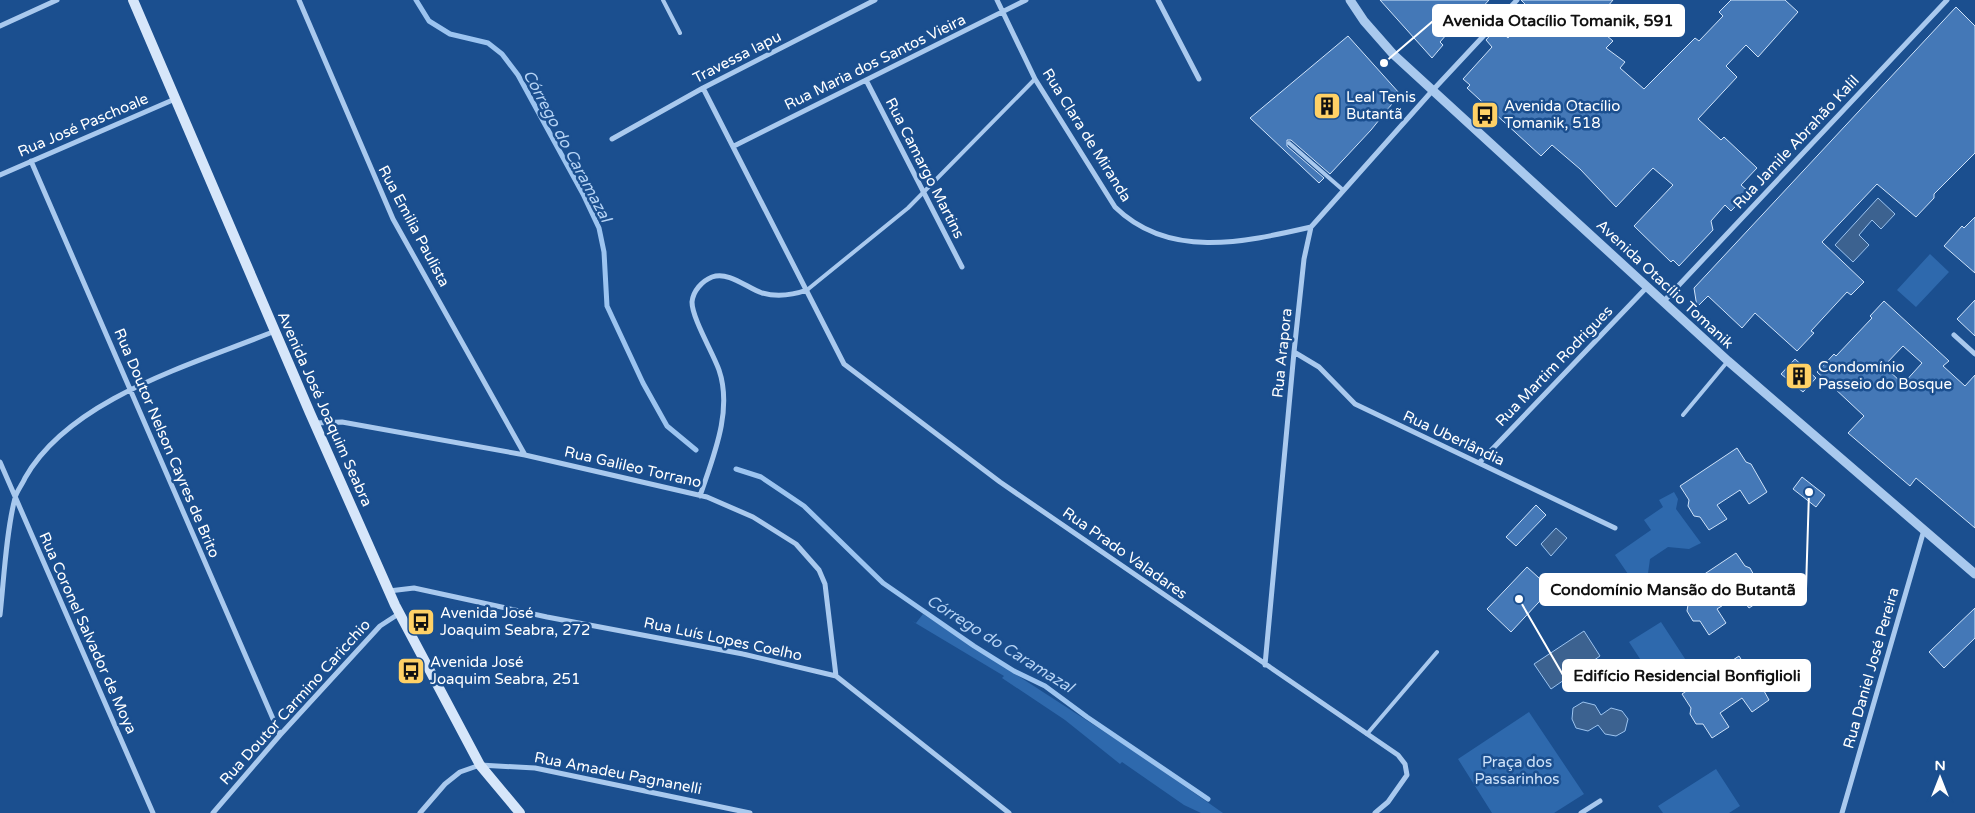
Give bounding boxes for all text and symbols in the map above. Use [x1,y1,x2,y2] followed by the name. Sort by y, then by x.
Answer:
[1433,5,1684,36] callout: Avenida Otacílio Tomanik, 591
[781,10,969,114] street label: Rua Maria dos Santos Vieira
[1442,11,1674,31] text: Avenida Otacílio Tomanik, 591
[690,27,784,87] street label: Travessa Iapu
[1039,65,1135,205] street label: Rua Clara de Miranda
[518,66,617,227] water label: Córrego do Caramazal
[1729,71,1863,213] street label: Rua Jamile Abrahão Kalil
[1346,88,1416,123] place label: Leal Tenis Butantã
[15,89,151,161] street label: Rua José Paschoale
[1312,91,1342,121] building icon: Leal Tenis Butantã
[882,95,968,241] street label: Rua Camargo Martins
[1504,97,1620,132] place label: Avenida Otacílio Tomanik, 518
[1470,100,1500,130] bus stop icon: Avenida Otacílio Tomanik, 518
[374,162,454,290] street label: Rua Emilia Paulista
[1593,216,1737,352] street label: Avenida Otacílio Tomanik
[1492,302,1616,430] street label: Rua Martim Rodrigues
[1268,307,1296,399] street label: Rua Arapora
[274,309,376,509] street label: Avenida José Joaquim Seabra
[110,326,224,560] street label: Rua Doutor Nelson Cayres de Brito
[1818,358,1952,393] place label: Condomínio Passeio do Bosque
[1784,361,1814,391] building icon: Condomínio Passeio do Bosque
[1400,407,1508,469] street label: Rua Uberlândia
[563,442,703,492] street label: Rua Galileo Torrano
[1059,503,1191,603] street label: Rua Prado Valadares
[35,529,141,737] street label: Rua Coronel Salvador de Moya
[1540,574,1806,605] callout: Condomínio Mansão do Butantã
[1550,580,1796,600] text: Condomínio Mansão do Butantã
[1839,585,1903,751] street label: Rua Daniel José Pereira
[923,591,1079,698] water label: Córrego do Caramazal
[440,604,590,639] place label: Avenida José Joaquim Seabra, 272
[406,607,436,637] bus stop icon: Avenida José Joaquim Seabra, 272
[642,613,804,665] street label: Rua Luís Lopes Coelho
[216,616,374,788] street label: Rua Doutor Carmino Caricchio
[430,653,580,688] place label: Avenida José Joaquim Seabra, 251
[396,656,426,686] bus stop icon: Avenida José Joaquim Seabra, 251
[1563,660,1810,691] callout: Edifício Residencial Bonfiglioli
[1573,666,1801,686] text: Edifício Residencial Bonfiglioli
[533,748,703,798] street label: Rua Amadeu Pagnanelli
[1474,753,1560,788] park label: Praça dos Passarinhos
[1915,753,1965,803] north arrow
[1934,757,1946,774] text: N

